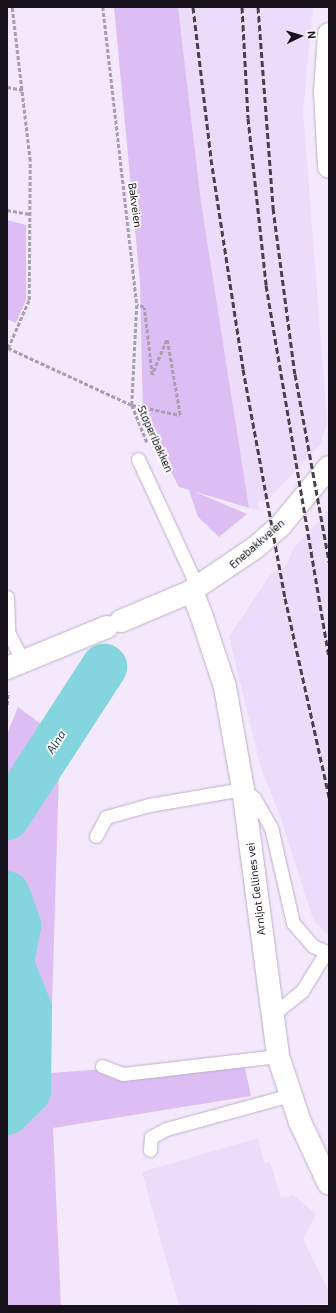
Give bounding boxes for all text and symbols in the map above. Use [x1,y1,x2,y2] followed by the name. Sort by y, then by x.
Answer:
[280,16,320,56] north arrow
[306,30,319,39] text: N
[125,182,145,228] street label: Bakveien
[134,404,176,474] street label: Støperibakken
[227,516,287,572] street label: Enebakkveien
[43,728,69,756] water label: Alna
[244,842,268,936] street label: Arnljot Gellines vei

